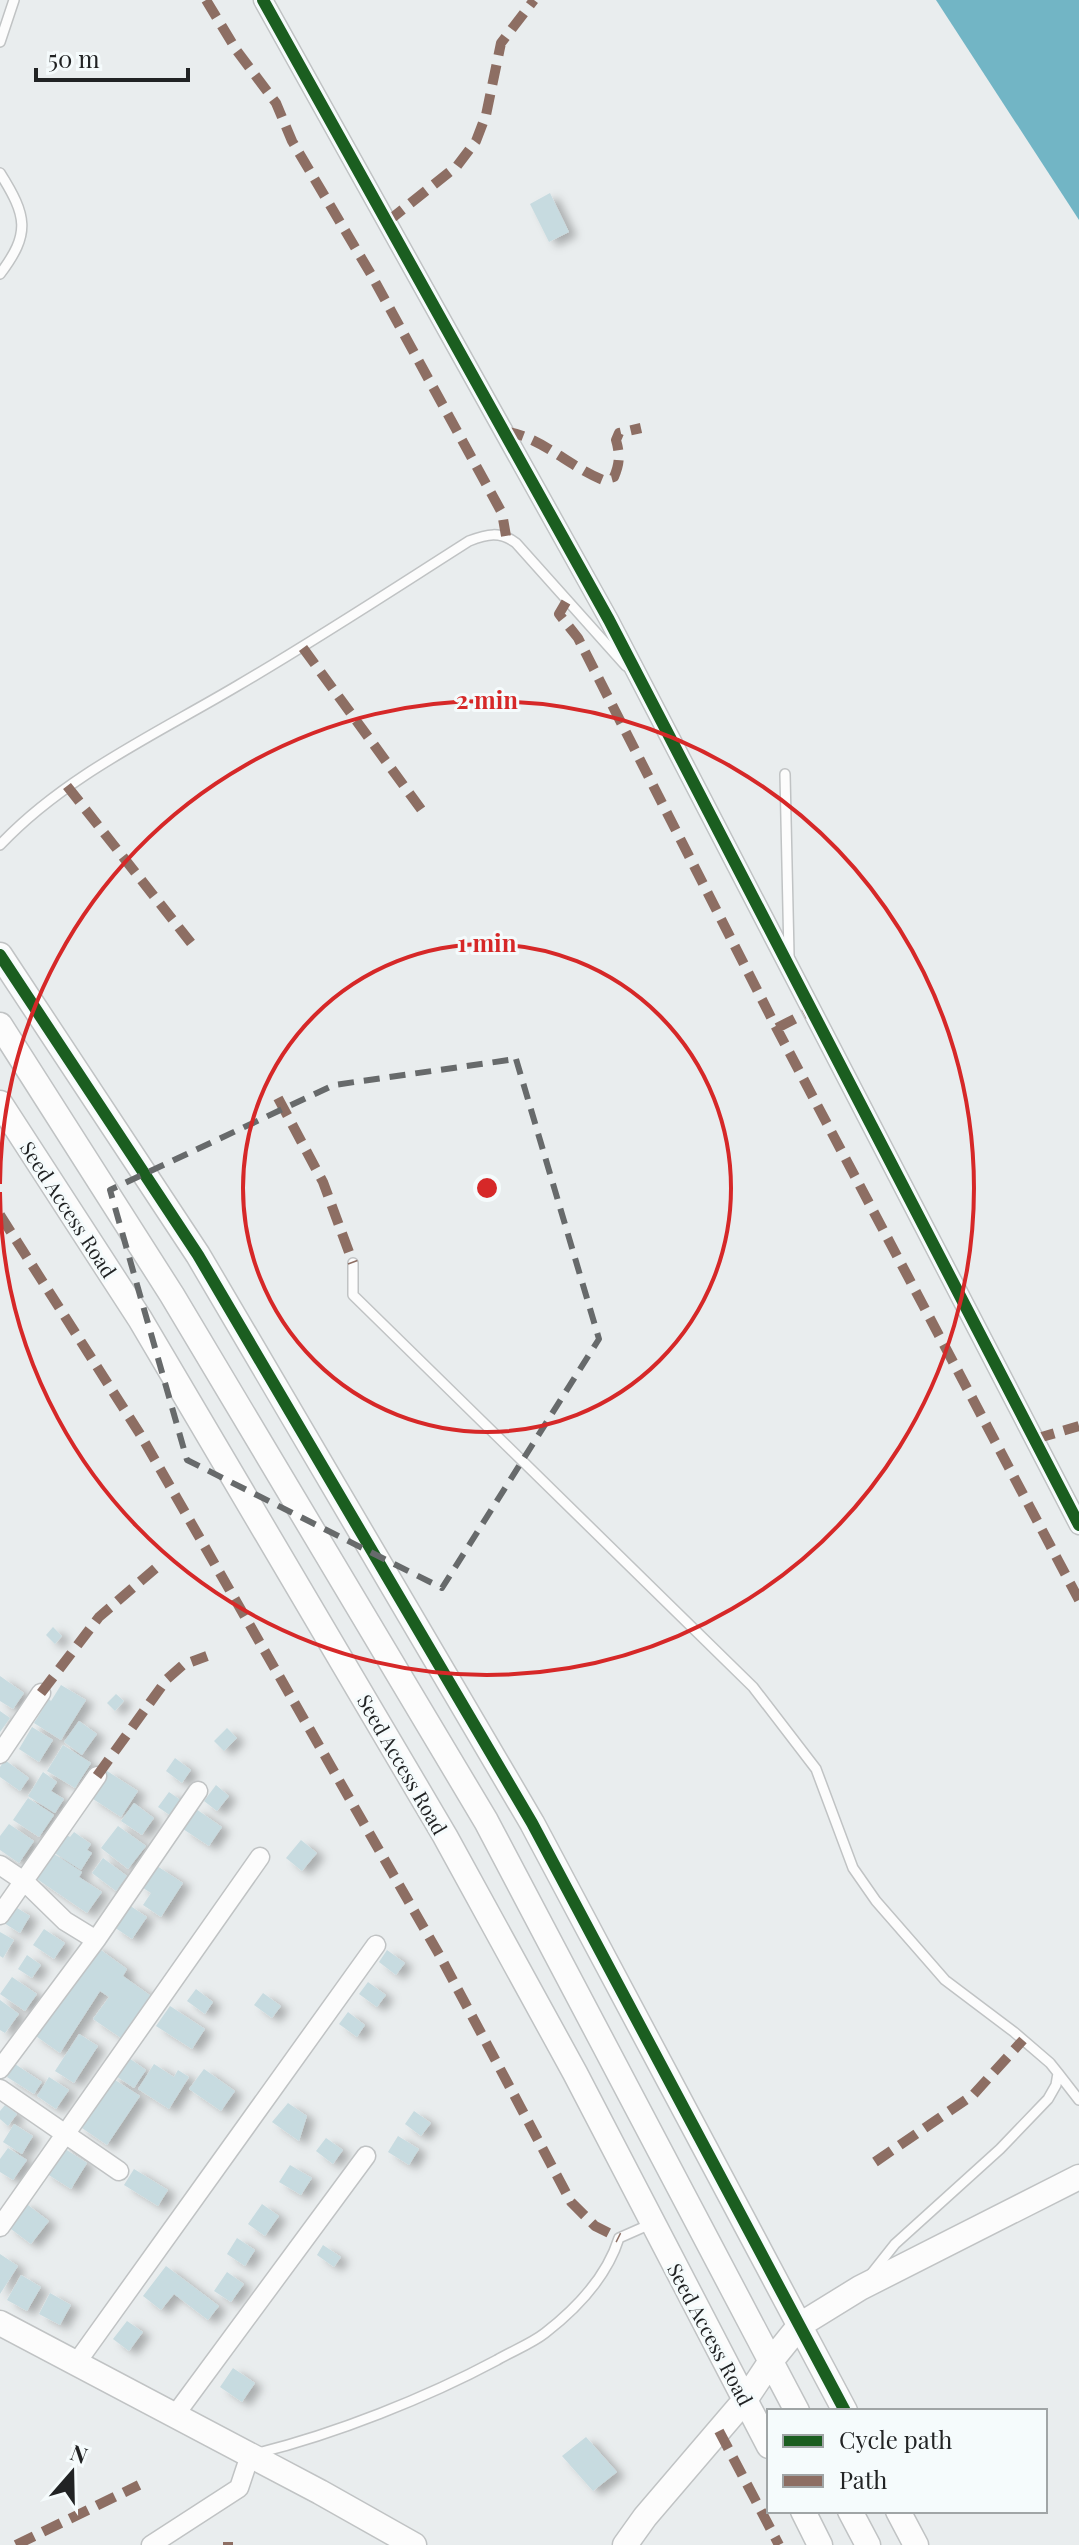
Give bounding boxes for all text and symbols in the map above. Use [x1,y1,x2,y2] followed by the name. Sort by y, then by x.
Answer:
[36,32,188,82] scale bar
[48,42,100,74] text: 50 m
[456,683,518,715] text: 2 min
[458,926,517,958] text: 1 min
[15,1136,123,1283] street label: Seed Access Road
[473,1174,501,1202] centre of rings
[352,1689,454,1839] street label: Seed Access Road
[662,2258,760,2410] street label: Seed Access Road
[767,2409,1047,2513] legend
[839,2423,952,2455] text: Cycle path
[32,2433,112,2513] north arrow
[67,2436,92,2470] text: N
[839,2463,887,2495] text: Path

